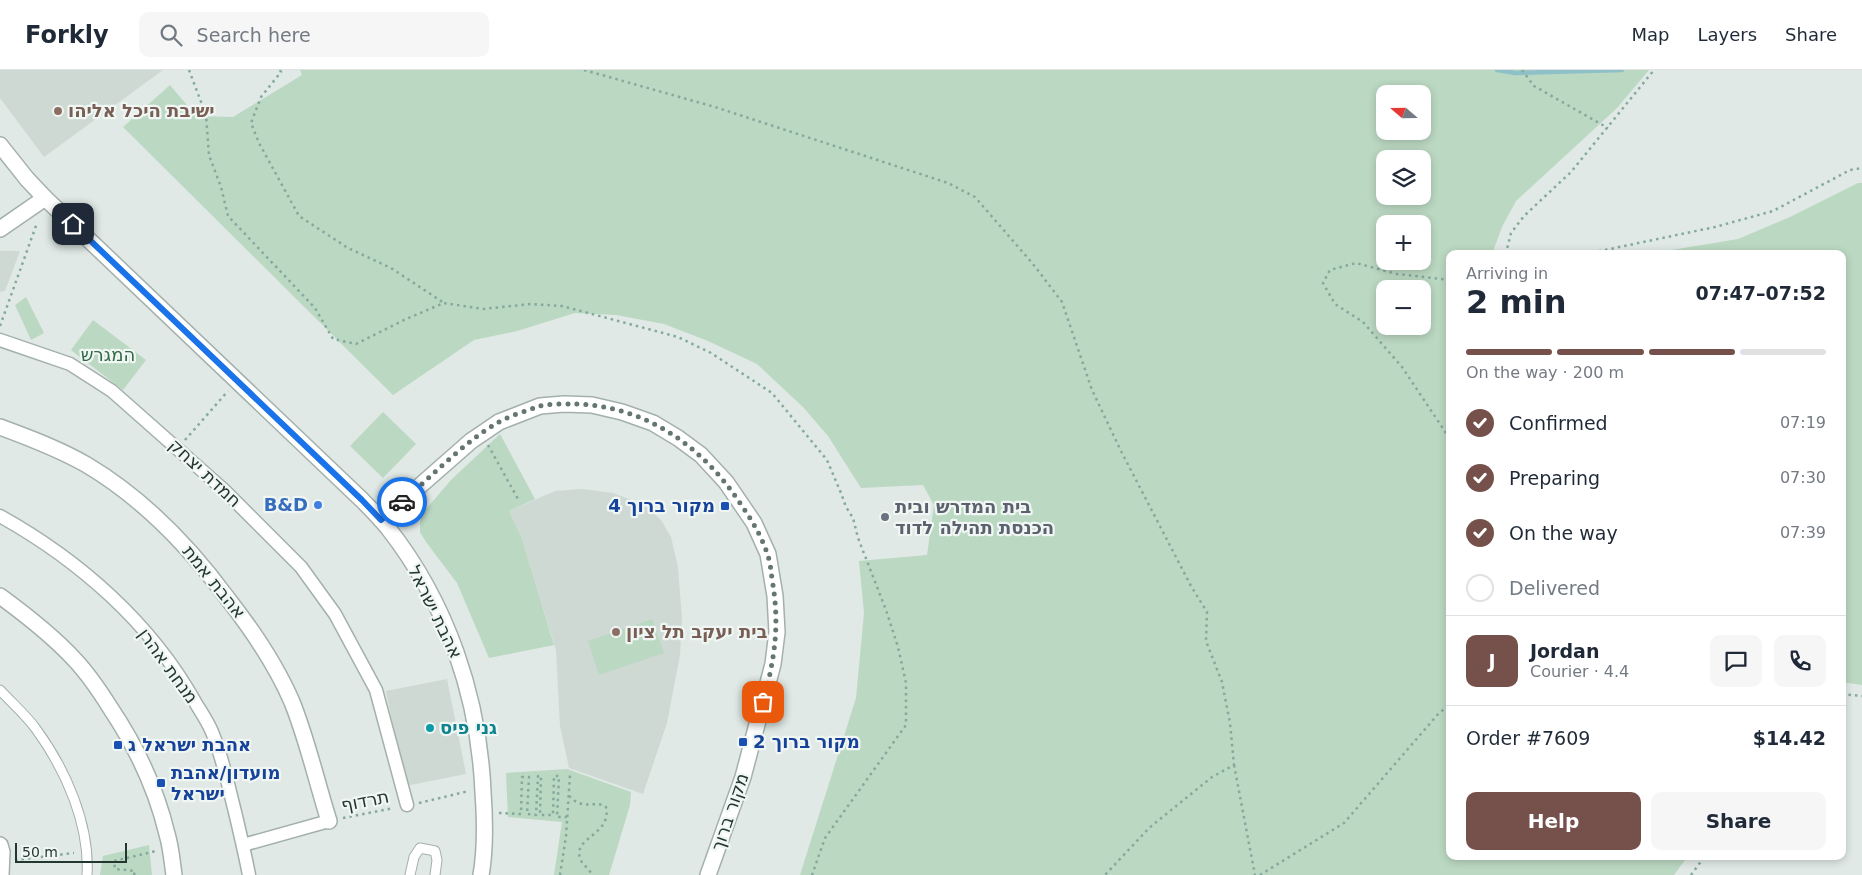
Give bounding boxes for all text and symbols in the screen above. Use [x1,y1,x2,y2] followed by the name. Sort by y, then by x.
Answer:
[139,12,489,57] search box
[25,21,109,49] text: Forkly
[157,21,185,49] icon: search
[197,24,311,46] text: Search here
[1631,24,1669,45] text: Map
[1697,24,1757,45] text: Layers
[1785,24,1837,45] text: Share
[1376,85,1431,140] north arrow
[1376,85,1431,335] map controls
[68,100,215,121] place label: ישיבת היכל אליהו
[52,105,64,117] marker: ישיבת היכל אליהו
[1376,150,1431,205] button: layers
[52,203,94,245] pin
[59,210,87,238] icon: home
[1376,215,1431,270] button: +
[1466,264,1548,283] text: Arriving in
[1376,280,1431,335] button: −
[1696,282,1826,304] text: 07:47–07:52
[1466,283,1567,321] text: 2 min
[81,344,135,365] park label: המגרש
[1466,363,1624,382] text: On the way · 200 m
[1466,409,1494,437] icon: check
[1509,412,1608,434] text: Confirmed
[1780,413,1826,432] text: 07:19
[165,434,246,511] street label: חמדת יצחק
[1466,464,1494,492] icon: check
[1509,467,1600,489] text: Preparing
[1780,468,1826,487] text: 07:30
[377,477,427,527] courier
[388,488,416,516] icon: car
[264,494,308,515] place label: B&D
[608,495,715,516] place label: מקור ברוך 4
[895,496,1054,538] place label: בית המדרש ובית הכנסת תהילה לדוד
[312,499,324,511] marker: B&D
[719,500,731,512] marker: מקור ברוך 4
[879,511,891,523] marker: בית המדרש ובית הכנסת תהילה לדוד
[1466,519,1494,547] icon: check
[1509,522,1618,544] text: On the way
[1780,523,1826,542] text: 07:39
[179,541,250,622] street label: אהבת אמת
[404,562,467,662] street label: אהבת ישראל
[1509,577,1600,599] text: Delivered
[626,621,768,642] place label: בית יעקב תל ציון
[134,624,203,707] street label: מנחת אהרן
[610,626,622,638] marker: בית יעקב תל ציון
[1710,635,1762,687] button: chat
[1774,635,1826,687] button: phone
[1530,640,1599,662] text: Jordan
[1488,650,1496,672] text: J
[1530,662,1629,681] text: Courier · 4.4
[742,681,784,723] pin
[749,688,777,716] icon: bag
[440,717,497,738] place label: גני פיס
[424,722,436,734] marker: גני פיס
[1466,727,1590,749] text: Order #7609
[1753,727,1826,749] text: $14.42
[753,731,860,752] place label: מקור ברוך 2
[128,734,251,755] place label: אהבת ישראל ג
[737,736,749,748] marker: מקור ברוך 2
[112,739,124,751] marker: אהבת ישראל ג
[171,762,280,804] place label: מועדון/אהבת ישראל
[706,770,753,854] street label: מקור ברוך
[155,777,167,789] marker: מועדון/אהבת ישראל
[339,786,391,815] street label: תרדוף
[1466,792,1641,850] button: Help
[1651,792,1826,850] button: Share
[15,840,128,863] scale bar
[22,844,58,860] text: 50 m

